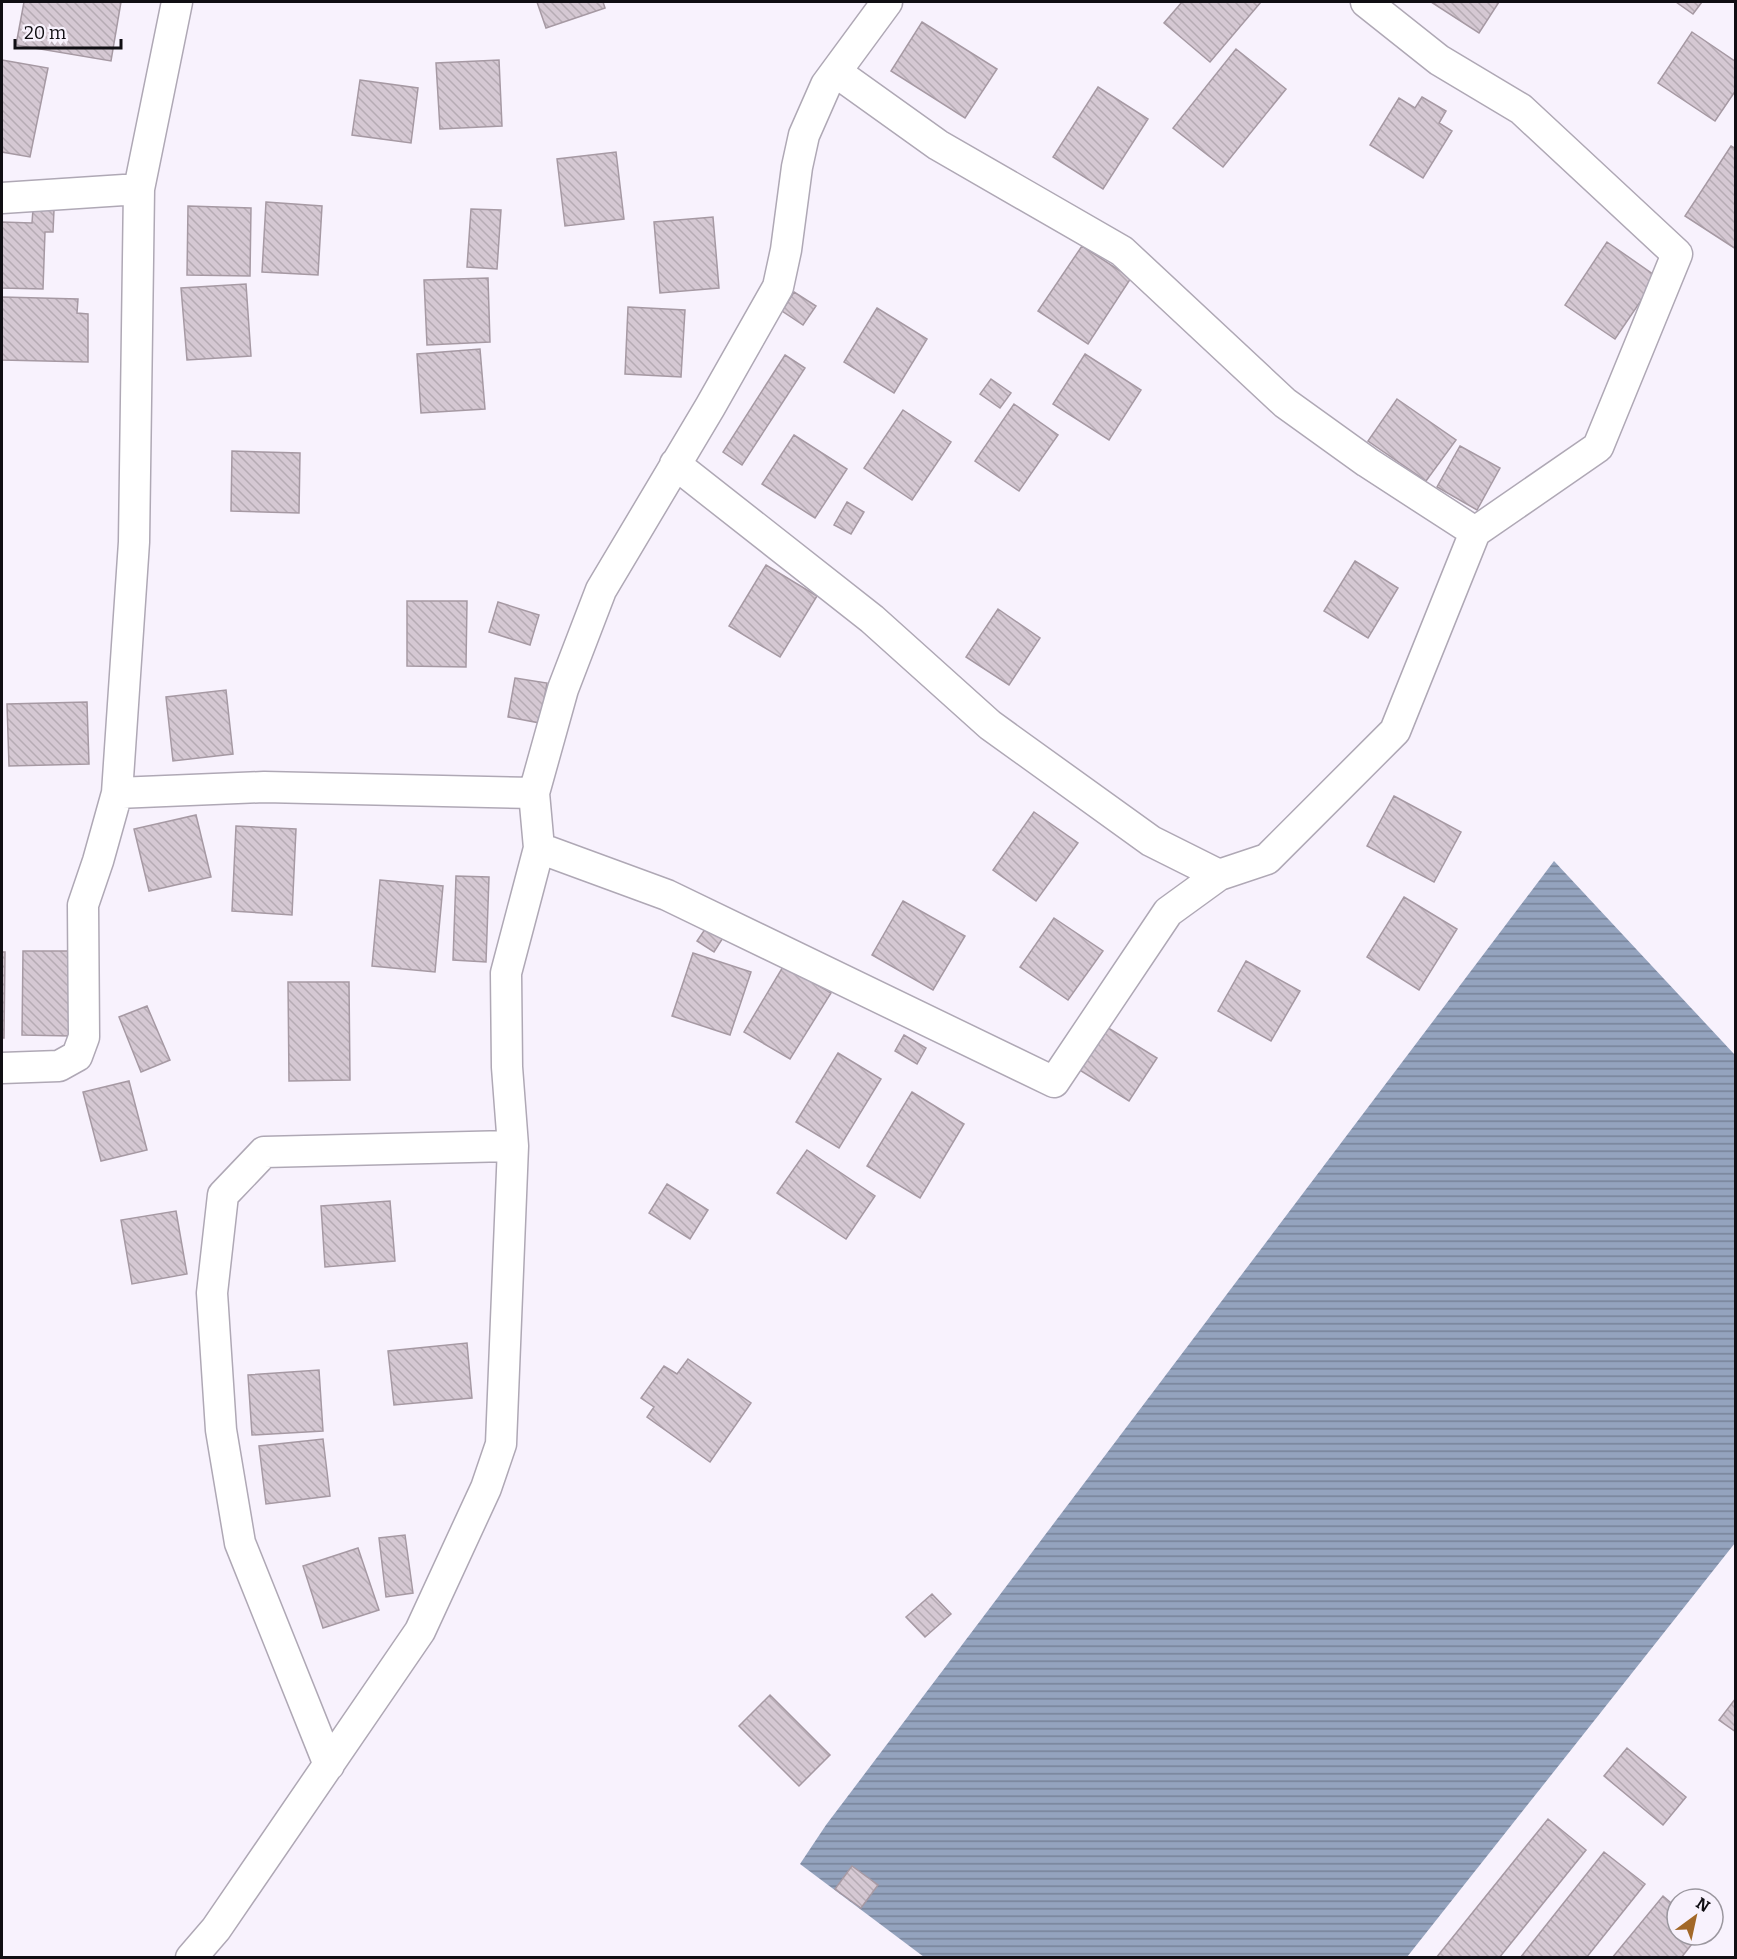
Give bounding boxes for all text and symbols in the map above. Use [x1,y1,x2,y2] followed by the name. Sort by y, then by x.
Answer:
[15,12,122,50] scale bar
[24,22,66,44] text: 20 m
[1665,1887,1725,1947] north arrow
[1693,1894,1713,1916] text: N

